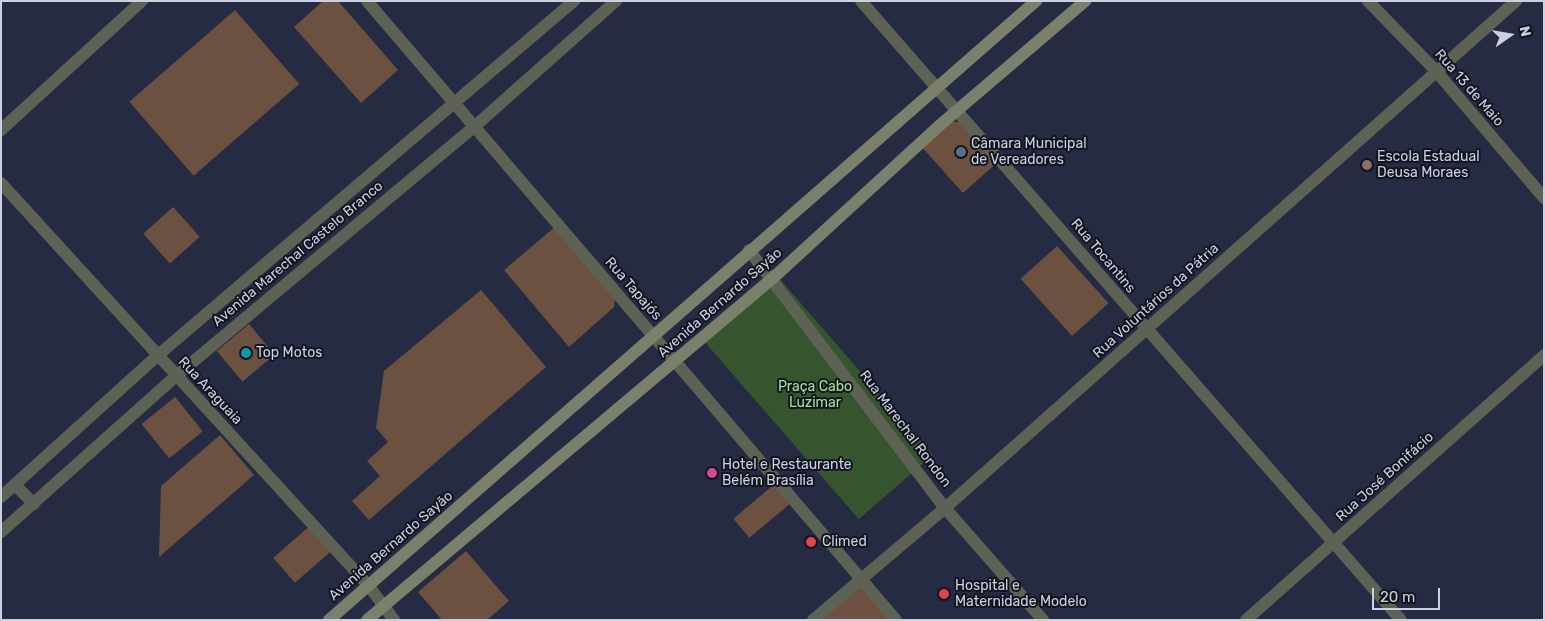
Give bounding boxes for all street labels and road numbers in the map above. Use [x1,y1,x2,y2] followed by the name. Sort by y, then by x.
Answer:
[1431,46,1507,130] street label: Rua 13 de Maio
[209,178,387,330] street label: Avenida Marechal Castelo Branco
[1067,215,1139,297] street label: Rua Tocantins
[1089,240,1223,362] street label: Rua Voluntários da Pátria
[655,245,785,361] street label: Avenida Bernardo Sayão
[601,254,665,324] street label: Rua Tapajós
[174,354,246,428] street label: Rua Araguaia
[856,367,954,491] street label: Rua Marechal Rondon
[1333,429,1437,525] street label: Rua José Bonifácio
[326,488,456,604] street label: Avenida Bernardo Sayão

